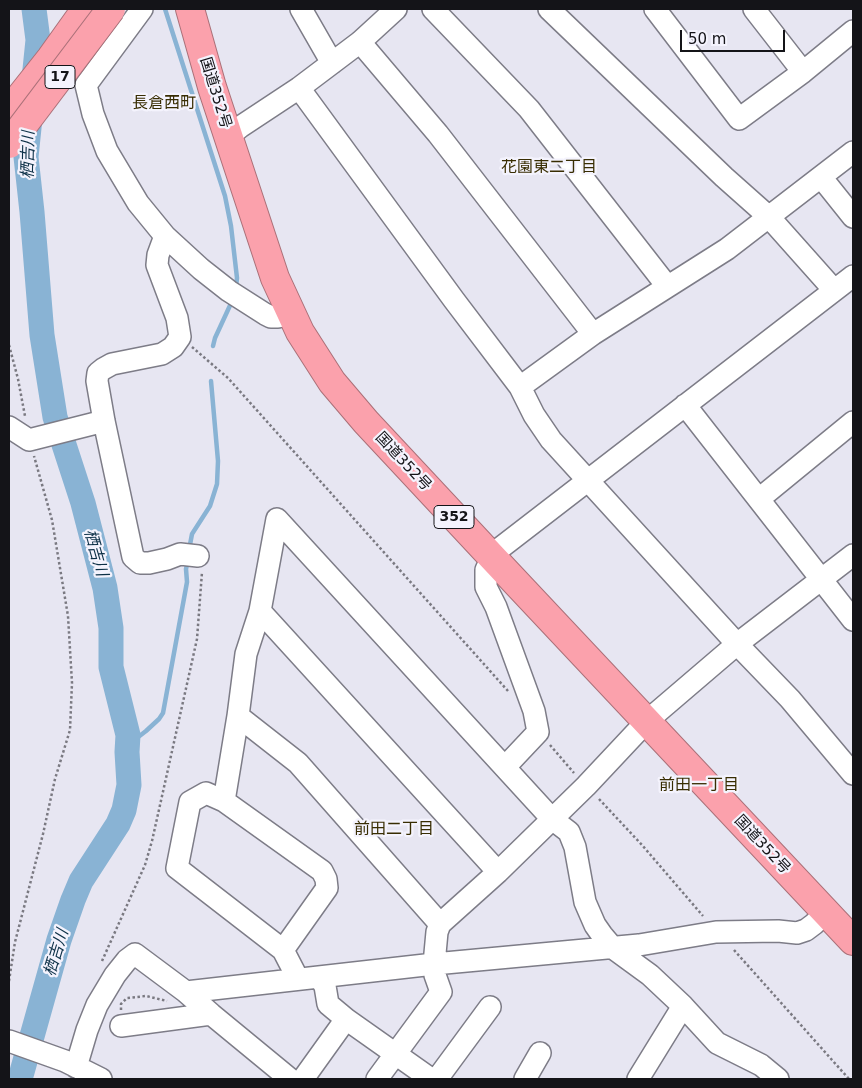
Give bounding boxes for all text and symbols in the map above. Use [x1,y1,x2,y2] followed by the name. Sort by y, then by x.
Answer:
[682,20,787,52] scale bar
[688,30,726,48] text: 50 m
[196,55,234,131] street label: 国道352号
[45,66,75,88] road number: 17
[132,94,196,114] district label: 長倉西町
[19,131,39,179] water label: 栖吉川
[501,158,597,178] district label: 花園東二丁目
[371,429,435,495] street label: 国道352号
[434,506,474,528] road number: 352
[79,527,111,579] water label: 栖吉川
[659,776,739,796] district label: 前田一丁目
[730,812,794,878] street label: 国道352号
[354,820,434,840] district label: 前田二丁目
[41,927,73,979] water label: 栖吉川

